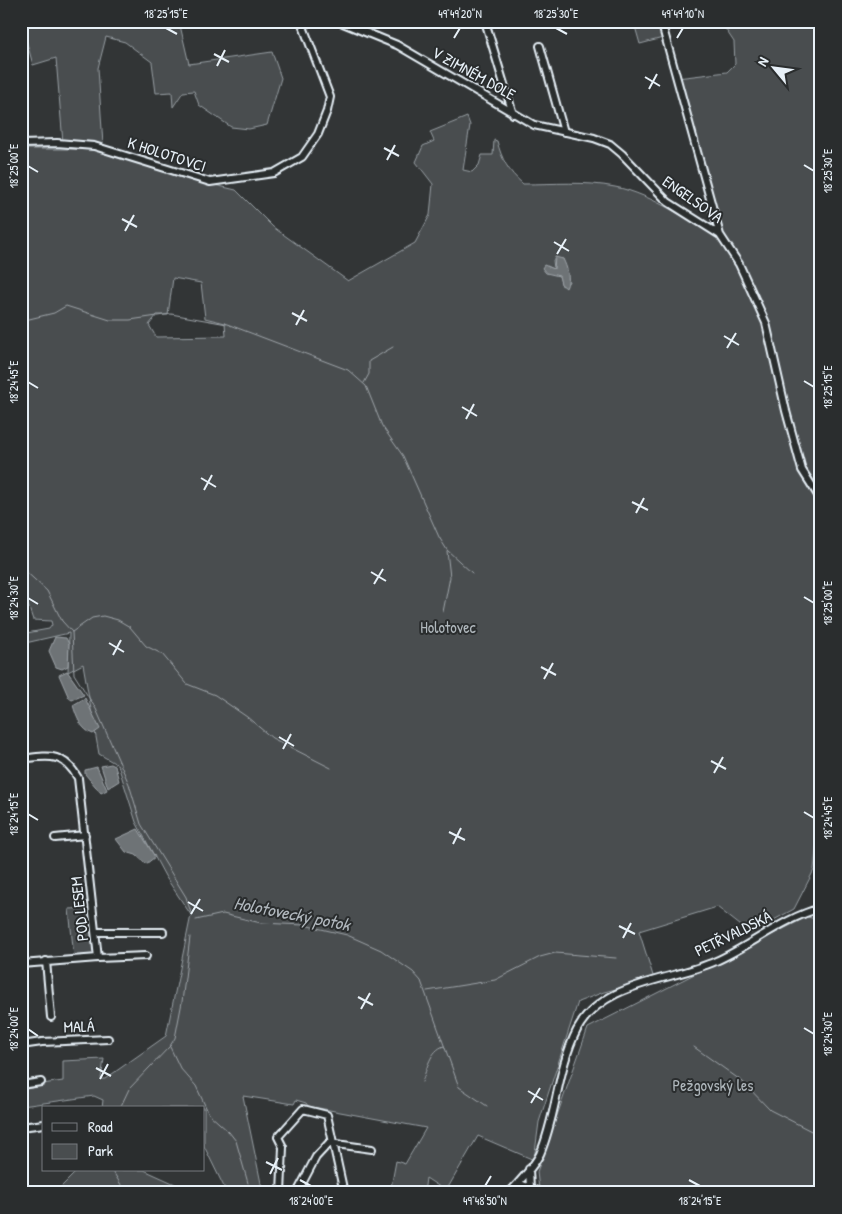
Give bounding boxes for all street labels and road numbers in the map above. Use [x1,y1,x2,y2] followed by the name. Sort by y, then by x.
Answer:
[428,41,520,105] street label: V ZIMNÉM DOLE
[125,131,209,177] street label: K HOLOTOVCI
[658,170,728,228] street label: ENGELSOVA
[65,876,93,942] street label: POD LESEM
[691,905,775,961] street label: PETŘVALDSKÁ
[63,1014,95,1038] street label: MALÁ

